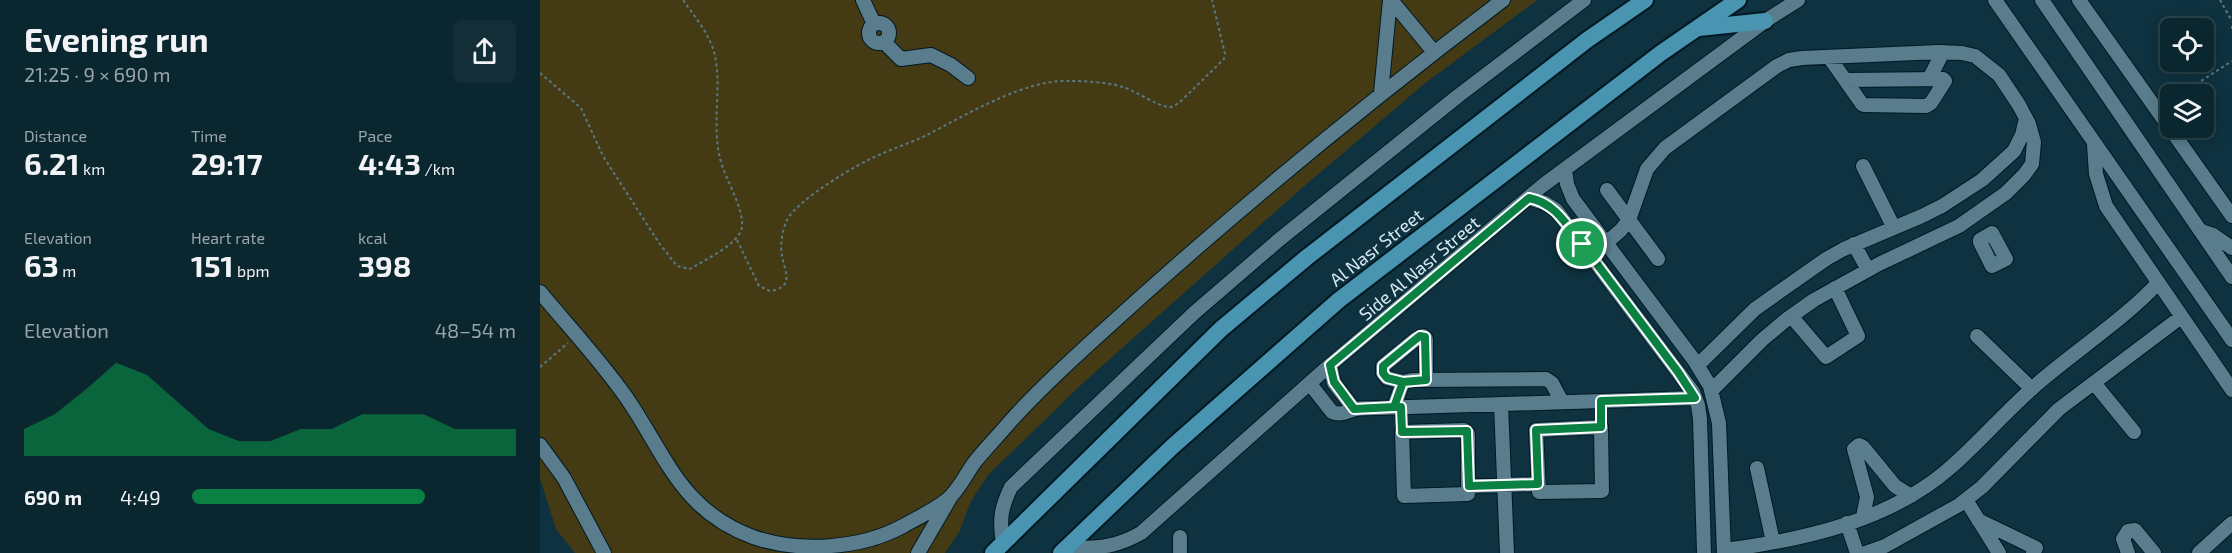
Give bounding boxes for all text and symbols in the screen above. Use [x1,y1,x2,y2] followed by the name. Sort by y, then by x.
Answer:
[2160,18,2214,138] map controls
[2160,18,2214,72] button: locate
[24,19,209,59] text: Evening run
[453,20,516,83] button: share
[24,62,170,86] text: 21:25 · 9 × 690 m
[2160,84,2214,138] button: layers
[24,126,87,145] text: Distance
[191,126,227,145] text: Time
[358,126,392,145] text: Pace
[24,145,79,181] text: 6.21
[191,145,263,181] text: 29:17
[358,145,421,181] text: 4:43
[79,159,105,178] text: km
[421,159,455,178] text: /km
[1325,204,1427,290] street label: Al Nasr Street
[1354,211,1484,325] street label: Side Al Nasr Street
[1556,218,1607,269] pin
[1565,227,1598,260] icon: arrive
[24,228,92,247] text: Elevation
[191,228,265,247] text: Heart rate
[358,228,387,247] text: kcal
[24,247,59,283] text: 63
[191,247,233,283] text: 151
[358,247,411,283] text: 398
[59,261,76,280] text: m
[233,261,269,280] text: bpm
[24,318,109,342] text: Elevation
[435,318,516,342] text: 48–54 m
[24,485,82,509] text: 690 m
[120,485,161,509] text: 4:49

